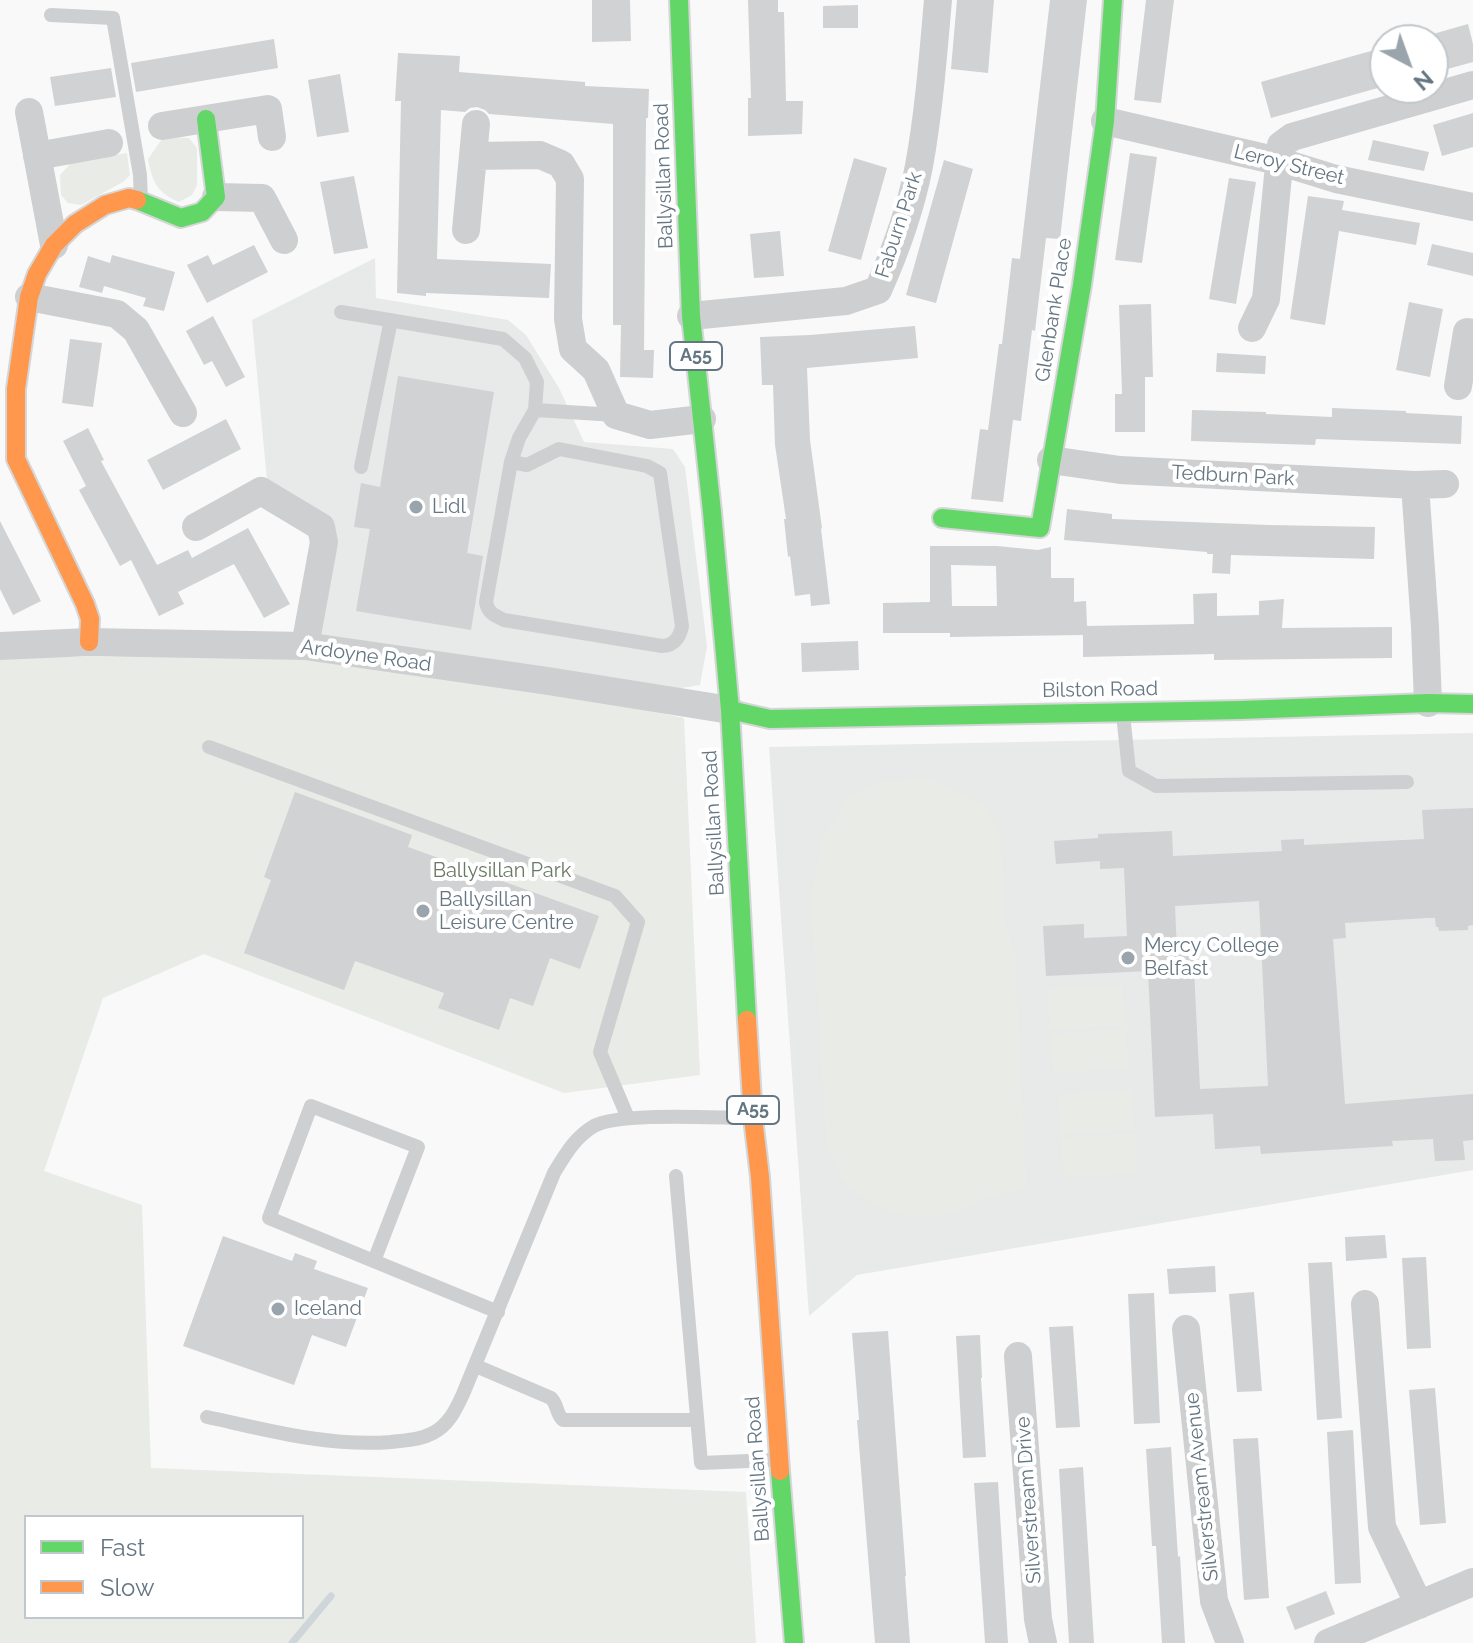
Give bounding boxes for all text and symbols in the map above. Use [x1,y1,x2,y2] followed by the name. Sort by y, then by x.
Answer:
[1369,24,1449,104] north arrow
[1409,65,1438,96] text: N
[649,103,679,249] street label: Ballysillan Road
[1231,140,1347,190] street label: Leroy Street
[871,169,927,281] street label: Faburn Park
[1031,236,1077,384] street label: Glenbank Place
[670,342,722,370] road number: A55
[1171,461,1295,491] street label: Tedburn Park
[432,495,466,519] place label: Lidl
[407,498,425,516] marker: Lidl
[299,635,433,677] street label: Ardoyne Road
[1042,677,1158,703] street label: Bilston Road
[698,750,730,896] street label: Ballysillan Road
[433,859,571,883] park label: Ballysillan Park
[439,888,574,935] place label: Ballysillan Leisure Centre
[414,902,432,920] marker: Ballysillan Leisure Centre
[1144,934,1279,981] place label: Mercy College Belfast
[1119,949,1137,967] marker: Mercy College Belfast
[727,1096,779,1124] road number: A55
[294,1297,362,1321] place label: Iceland
[269,1300,287,1318] marker: Iceland
[1180,1391,1224,1583] street label: Silverstream Avenue
[741,1395,775,1543] street label: Ballysillan Road
[1011,1416,1047,1584] street label: Silverstream Drive
[24,1515,304,1619] legend
[100,1533,145,1562] text: Fast
[100,1573,154,1602] text: Slow

